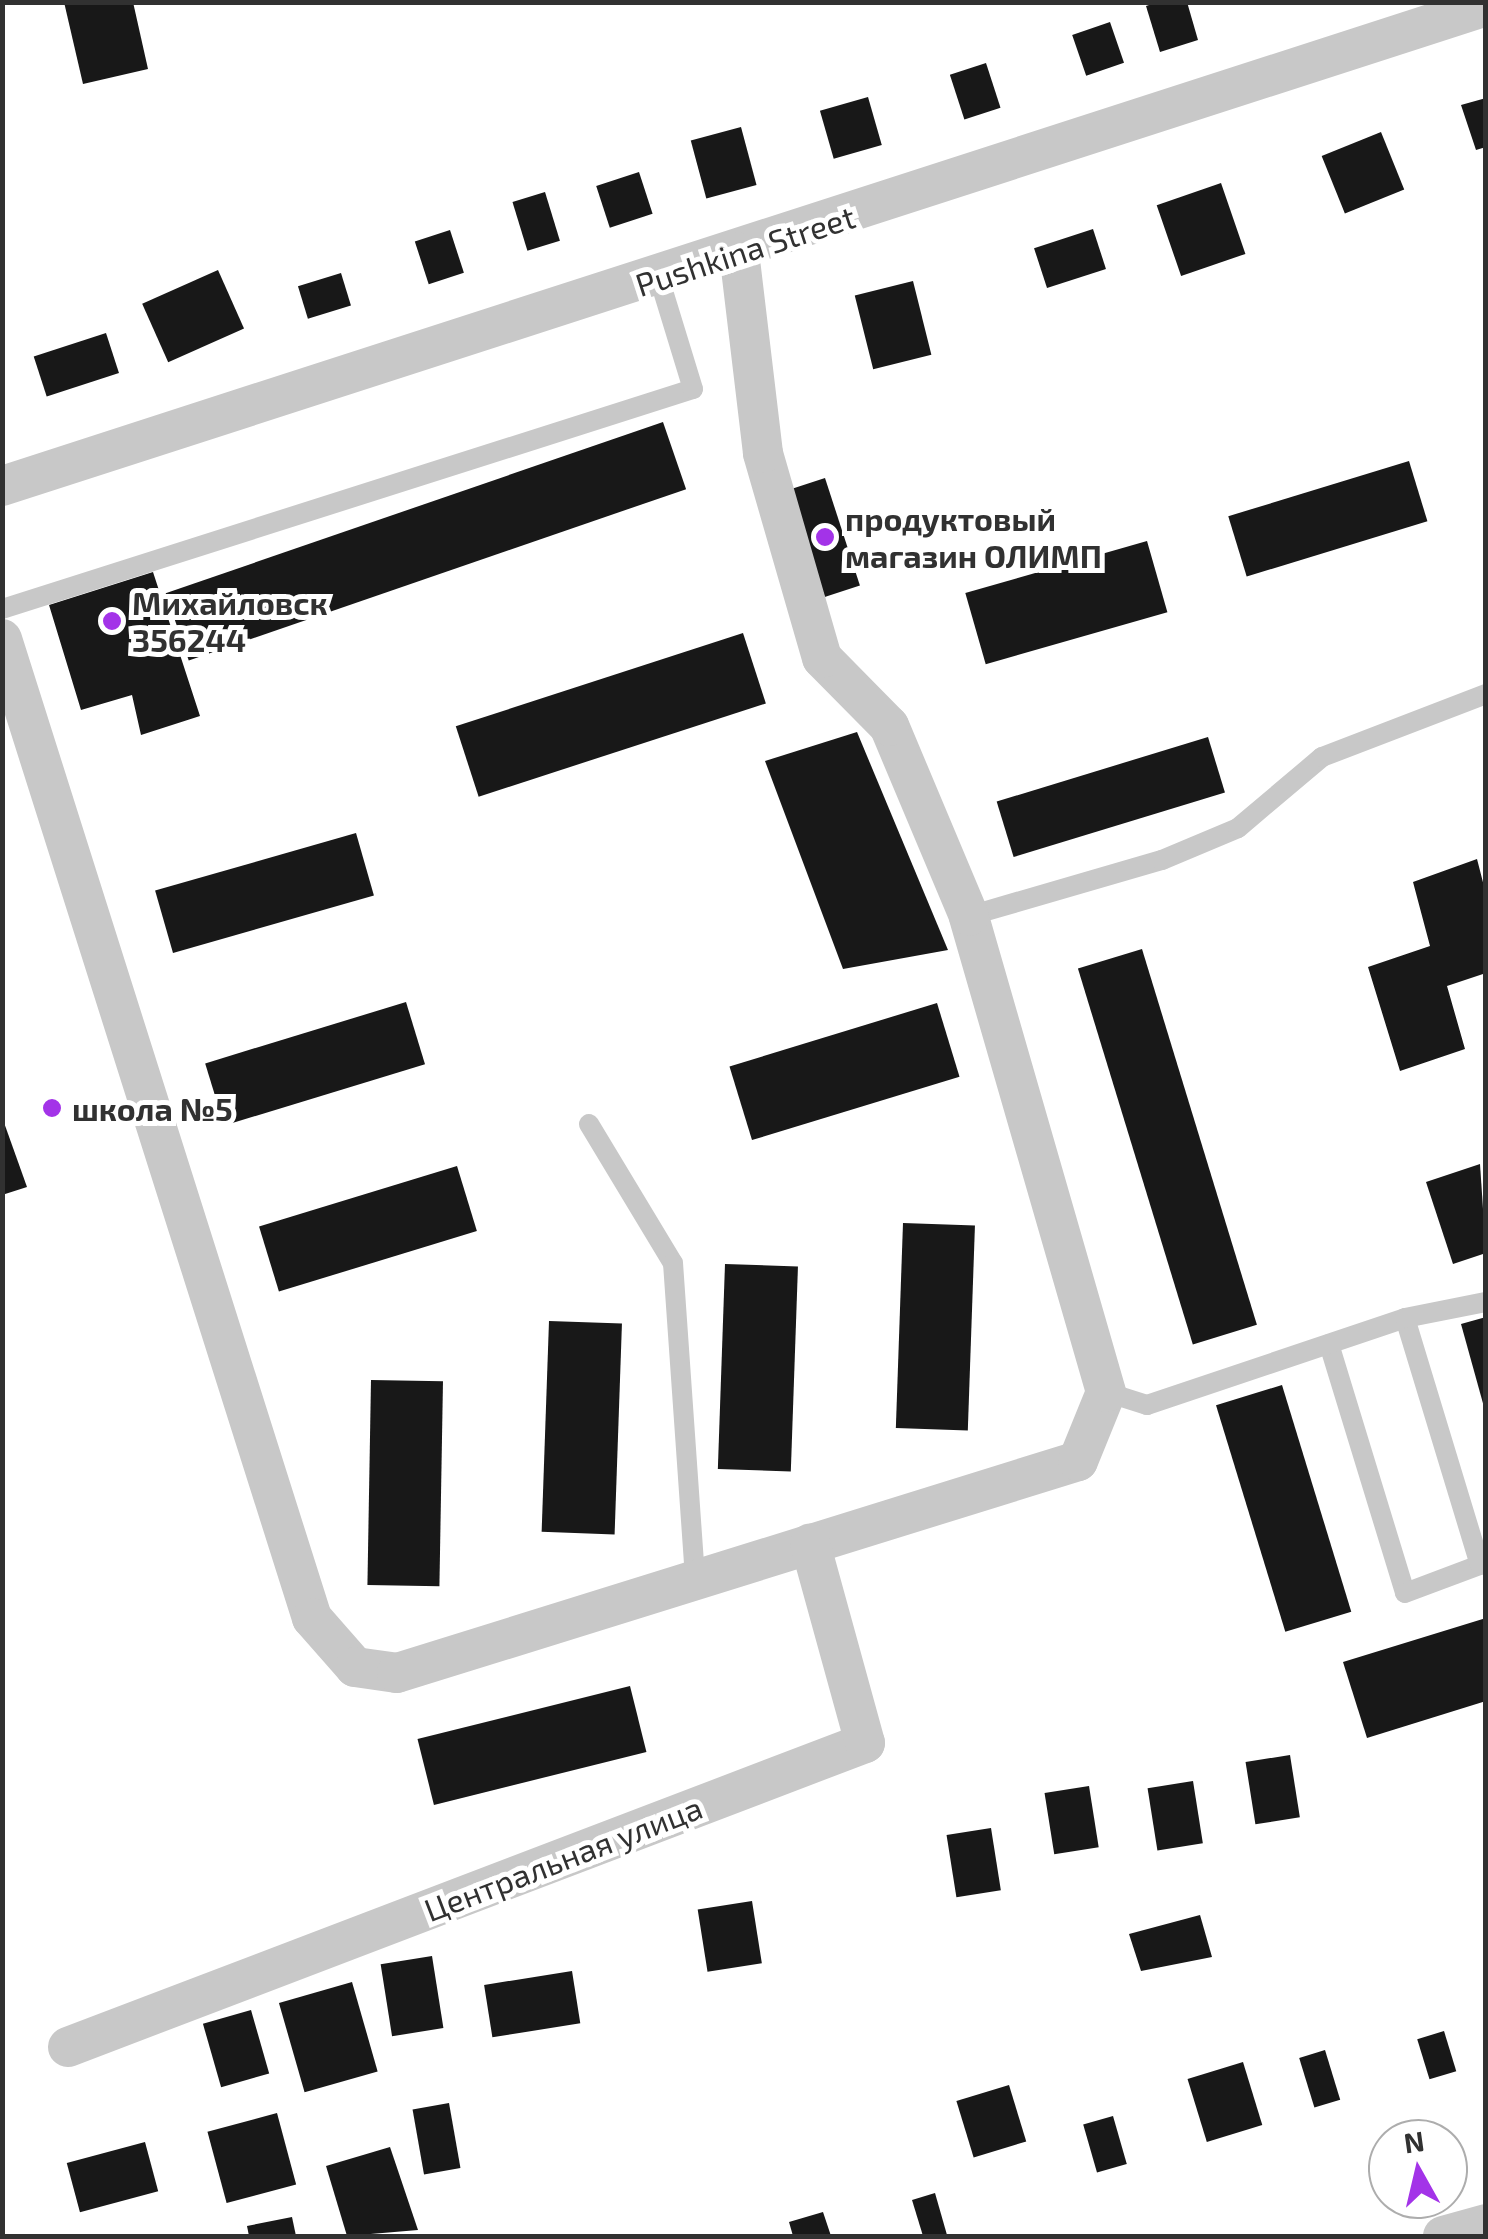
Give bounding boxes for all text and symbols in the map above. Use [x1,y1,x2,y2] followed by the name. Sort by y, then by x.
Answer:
[630,196,860,304] street label: Pushkina Street
[845,500,1102,575] place label: продуктовый магазин ОЛИМП
[814,526,836,548] marker: продуктовый магазин ОЛИМП
[132,584,328,659] place label: Михайловск 356244
[101,610,123,632] marker: Михайловск 356244
[72,1089,233,1127] place label: школа №5
[41,1097,63,1119] marker: школа №5
[419,1787,707,1929] street label: Центральная улица
[1368,2119,1468,2219] north arrow
[1402,2123,1426,2160] text: N

